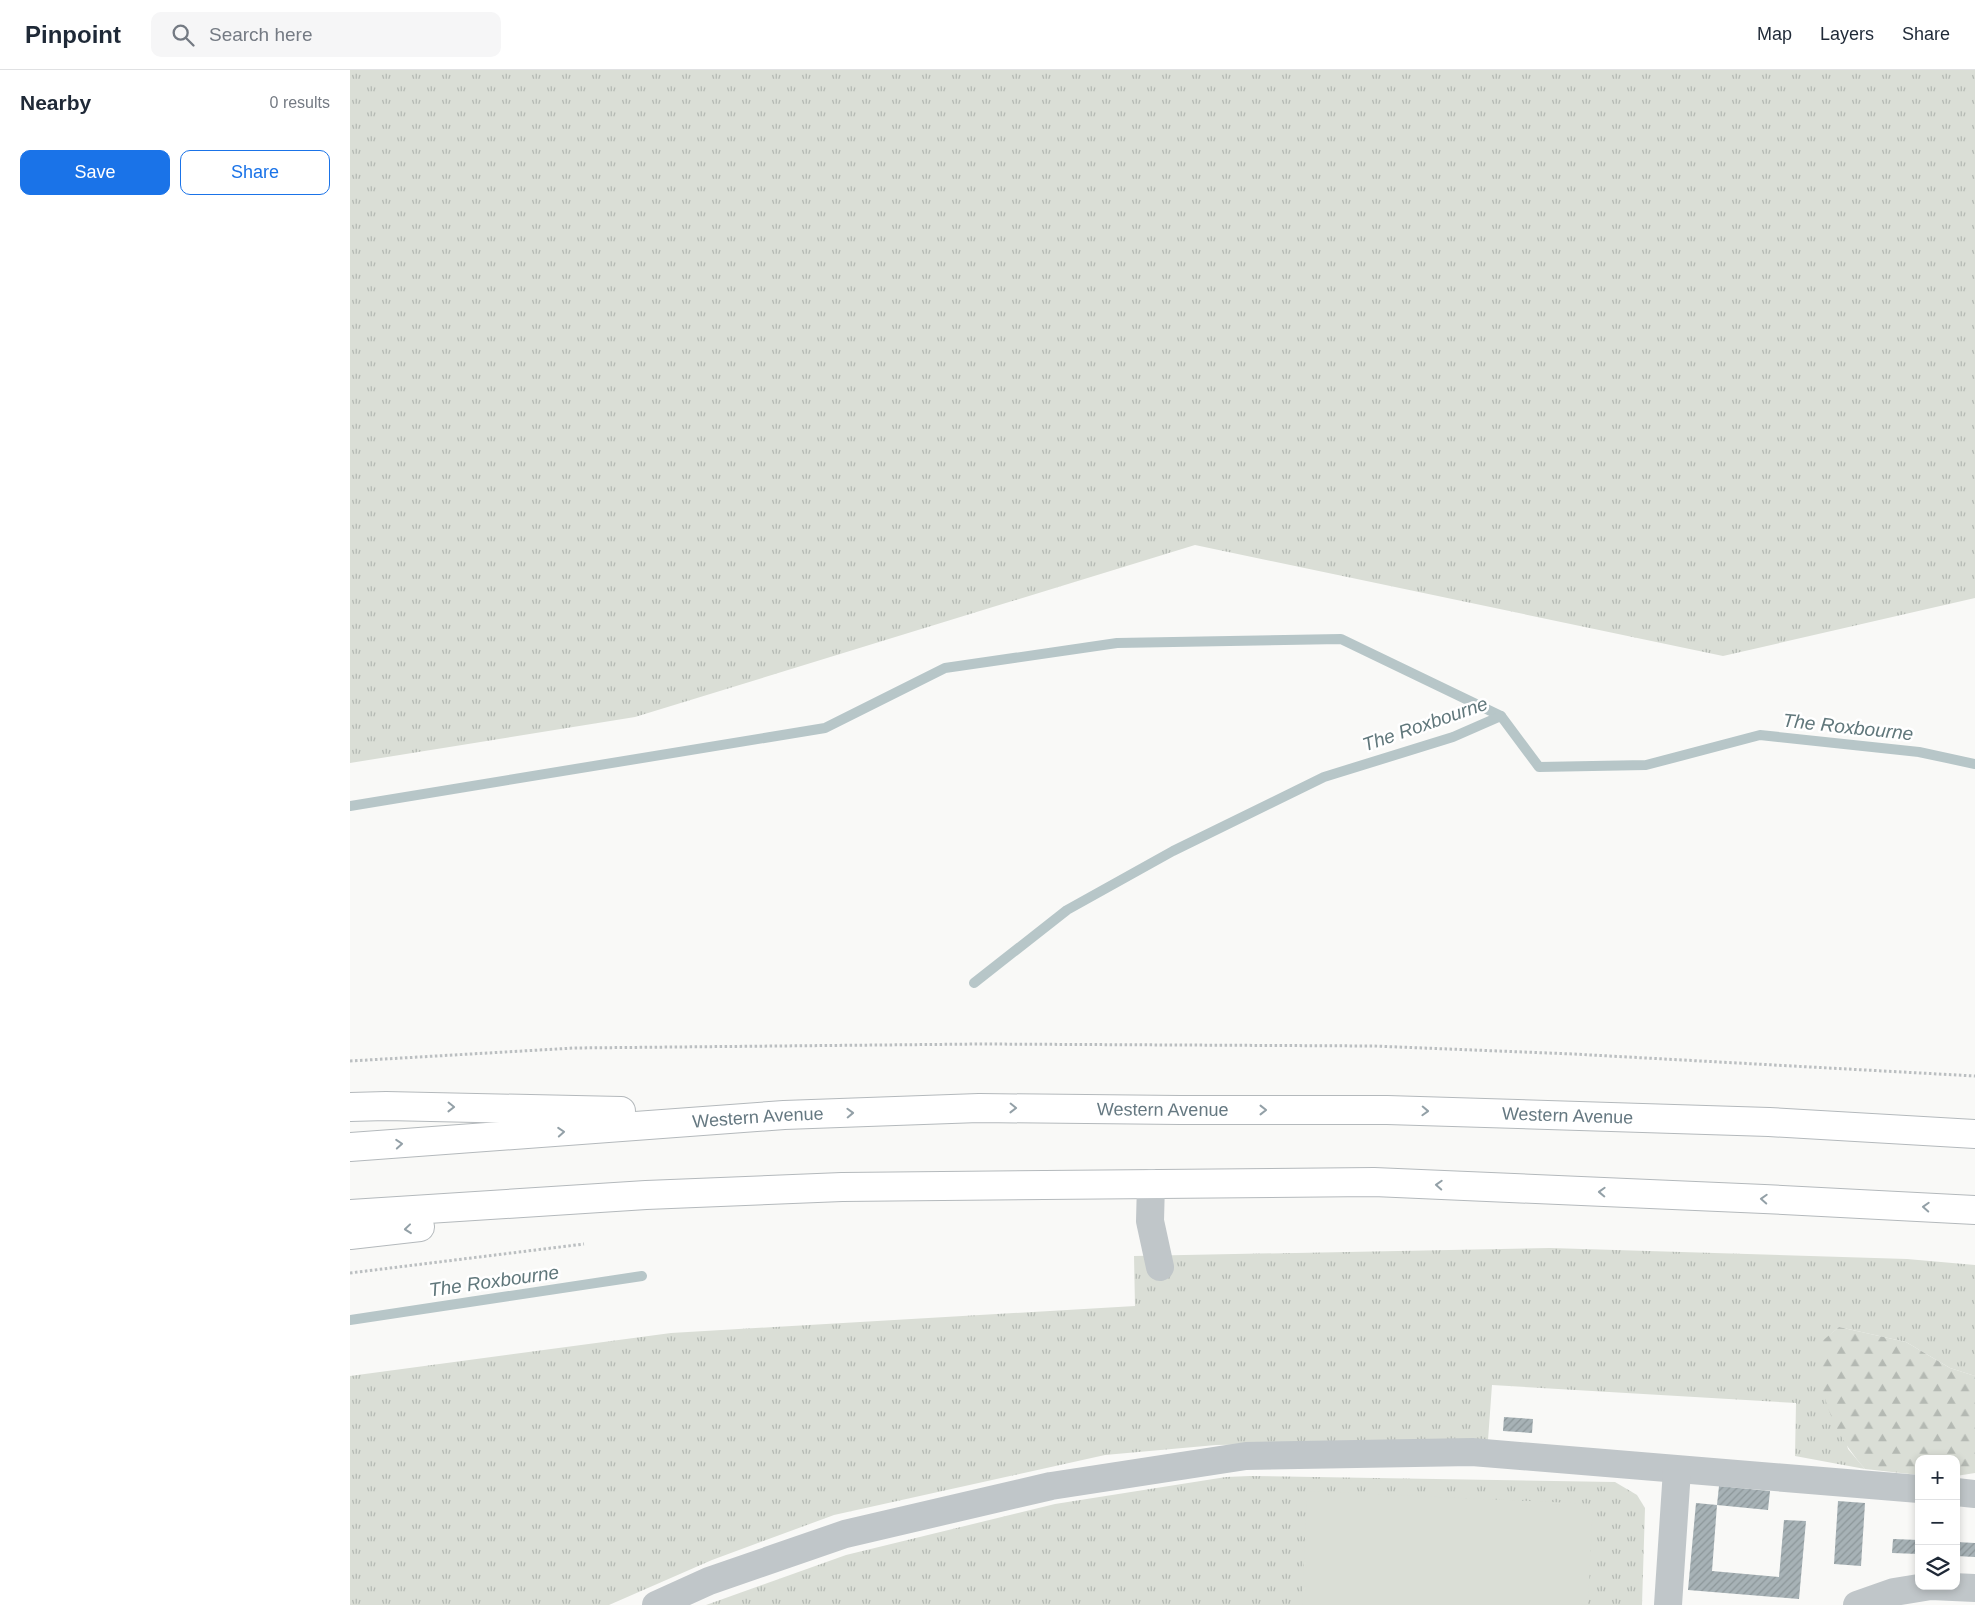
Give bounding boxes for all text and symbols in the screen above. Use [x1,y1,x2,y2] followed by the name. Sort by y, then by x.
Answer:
[151,12,501,57] search box
[25,21,121,48] text: Pinpoint
[169,21,197,49] icon: search
[209,24,313,45] text: Search here
[1757,24,1792,44] text: Map
[1820,24,1874,44] text: Layers
[1902,24,1950,44] text: Share
[20,91,91,114] text: Nearby
[270,94,330,111] text: 0 results
[20,150,170,195] button: Save
[180,150,330,195] button: Share
[1360,693,1490,755] water label: The Roxbourne
[1782,710,1914,744] water label: The Roxbourne
[1097,1099,1228,1120] street label: Western Avenue
[447,1102,455,1113] one-way arrow
[1009,1103,1017,1113] one-way arrow
[692,1104,824,1132] street label: Western Avenue
[1502,1104,1634,1128] street label: Western Avenue
[1259,1105,1267,1115] one-way arrow
[1422,1106,1429,1116] one-way arrow
[847,1107,855,1118] one-way arrow
[557,1126,565,1137] one-way arrow
[395,1138,403,1149] one-way arrow
[1435,1179,1443,1190] one-way arrow
[1597,1187,1605,1197] one-way arrow
[1760,1193,1768,1204] one-way arrow
[1922,1202,1930,1213] one-way arrow
[403,1223,411,1234] one-way arrow
[428,1261,560,1301] water label: The Roxbourne
[1915,1455,1960,1590] map controls
[1915,1455,1960,1500] button: +
[1915,1500,1960,1545] button: −
[1915,1545,1960,1590] button: layers

